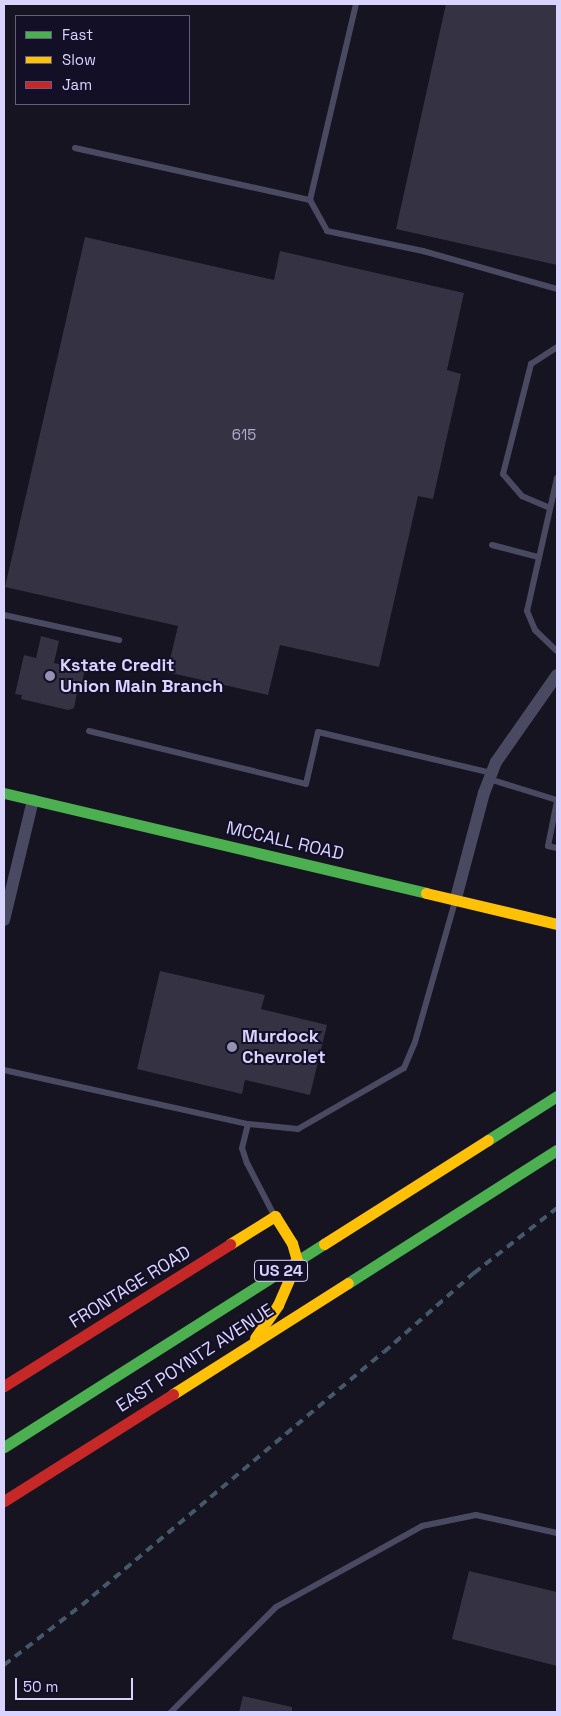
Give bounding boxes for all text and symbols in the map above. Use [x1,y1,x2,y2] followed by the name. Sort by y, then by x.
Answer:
[15,15,190,105] legend
[62,25,93,44] text: Fast
[62,50,96,69] text: Slow
[62,75,92,94] text: Jam
[232,426,256,444] house number: 615
[60,655,223,698] place label: Kstate Credit Union Main Branch
[44,670,56,682] marker: Kstate Credit Union Main Branch
[224,817,346,865] street label: MCCALL ROAD
[242,1026,326,1068] place label: Murdock Chevrolet
[226,1041,238,1053] marker: Murdock Chevrolet
[66,1241,194,1333] street label: FRONTAGE ROAD
[254,1258,308,1284] road number: US 24
[112,1299,278,1417] street label: EAST POYNTZ AVENUE
[18,1668,135,1700] scale bar
[23,1677,58,1696] text: 50 m

